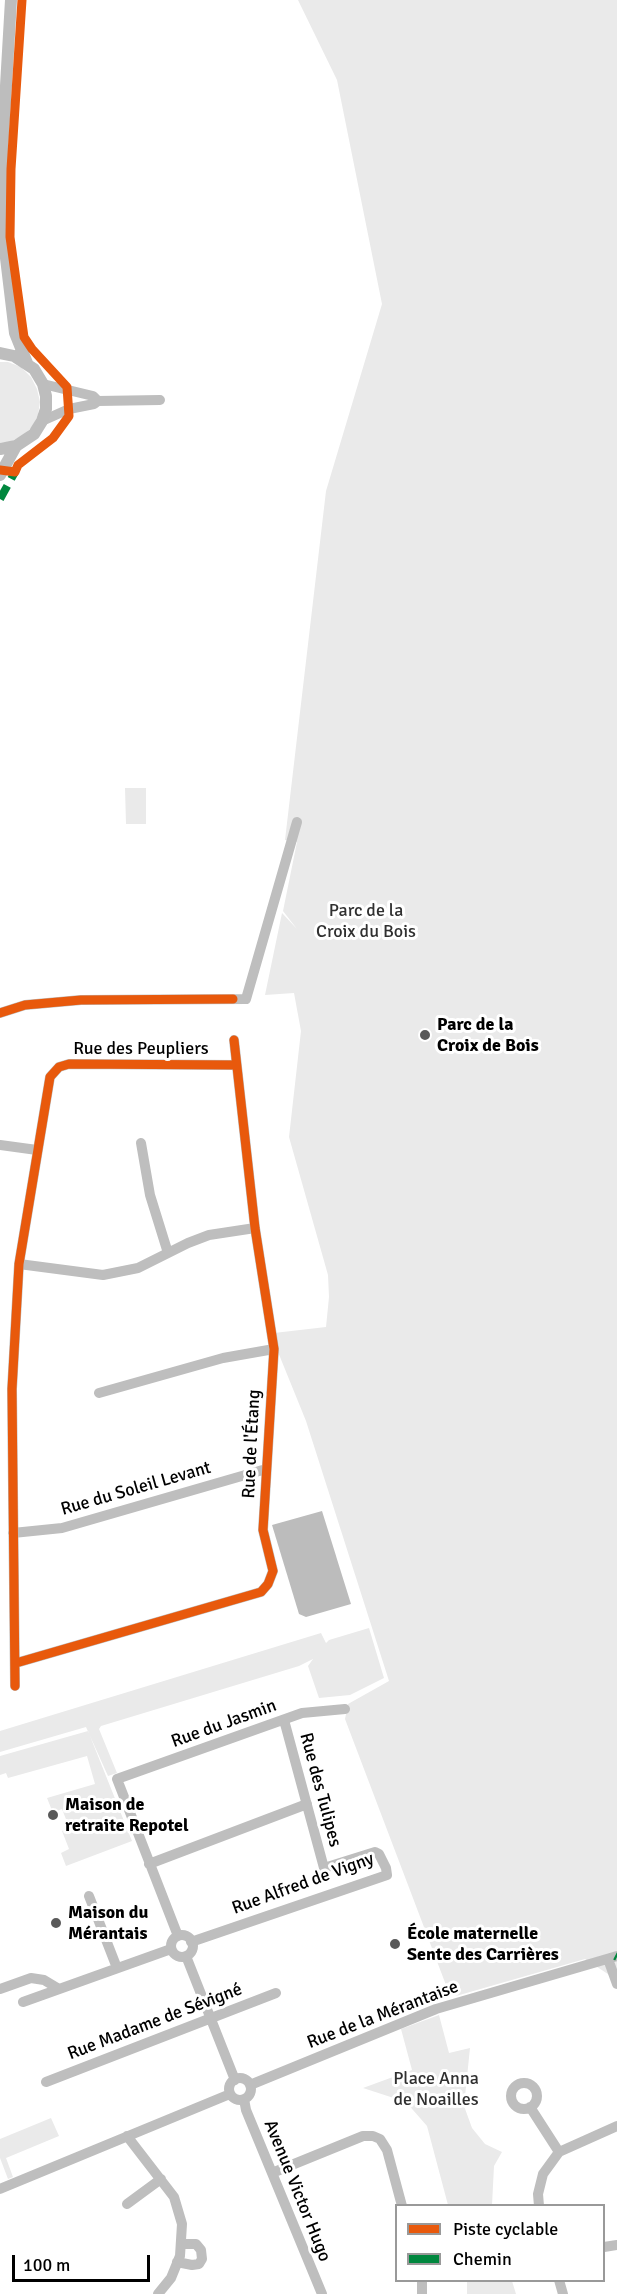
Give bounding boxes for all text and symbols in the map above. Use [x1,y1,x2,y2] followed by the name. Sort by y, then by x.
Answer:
[316,900,416,942] park label: Parc de la Croix du Bois
[437,1014,539,1056] place label: Parc de la Croix de Bois
[418,1028,432,1042] marker: Parc de la Croix de Bois
[73,1038,209,1060] street label: Rue des Peupliers
[238,1389,266,1499] street label: Rue de l'Étang
[58,1457,214,1521] street label: Rue du Soleil Levant
[169,1695,279,1753] street label: Rue du Jasmin
[294,1731,346,1849] street label: Rue des Tulipes
[65,1794,189,1836] place label: Maison de retraite Repotel
[46,1808,60,1822] marker: Maison de retraite Repotel
[229,1848,377,1920] street label: Rue Alfred de Vigny
[68,1902,148,1944] place label: Maison du Mérantais
[49,1916,63,1930] marker: Maison du Mérantais
[407,1923,559,1966] place label: École maternelle Sente des Carrières
[388,1937,402,1951] marker: École maternelle Sente des Carrières
[304,1976,462,2054] street label: Rue de la Mérantaise
[65,1979,245,2065] street label: Rue Madame de Sévigné
[393,2068,479,2110] park label: Place Anna de Noailles
[259,2117,335,2265] street label: Avenue Victor Hugo
[395,2204,605,2282] legend
[453,2218,558,2240] text: Piste cyclable
[15,2243,153,2281] scale bar
[453,2248,512,2270] text: Chemin
[23,2254,70,2276] text: 100 m

